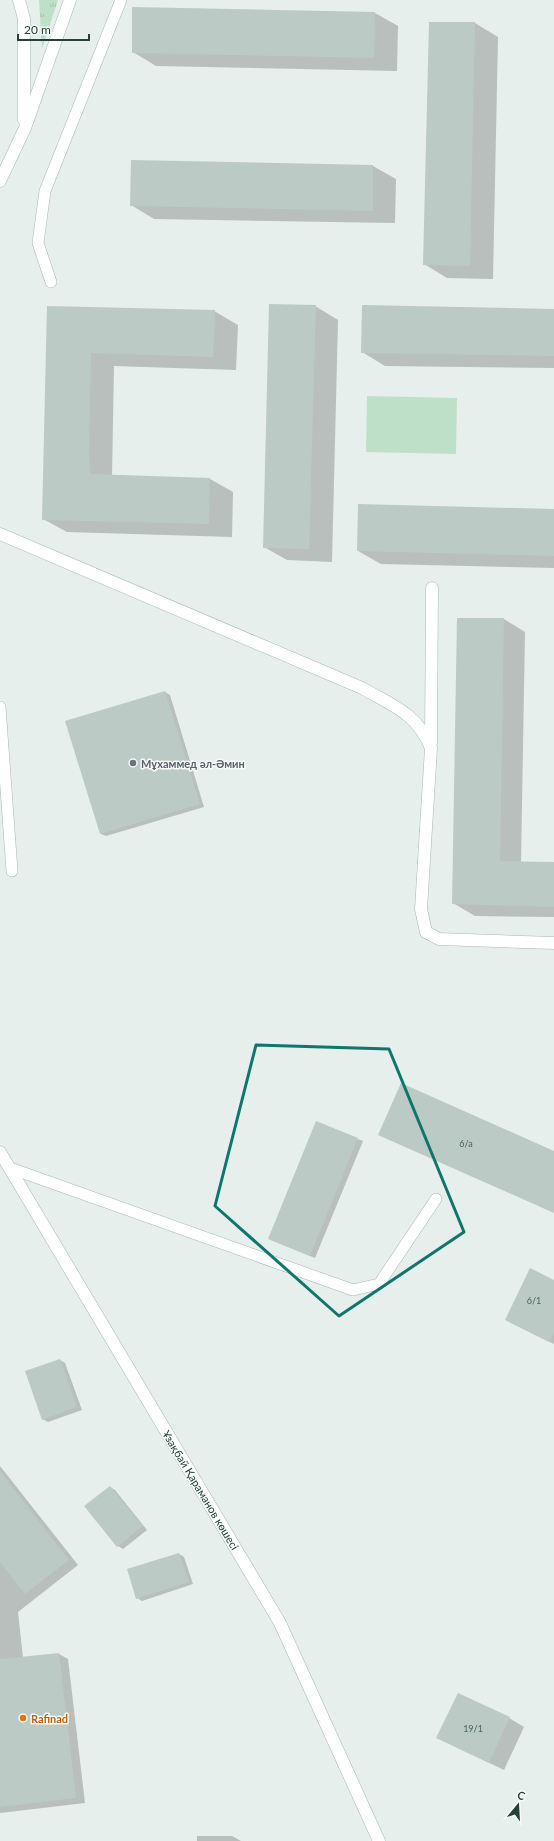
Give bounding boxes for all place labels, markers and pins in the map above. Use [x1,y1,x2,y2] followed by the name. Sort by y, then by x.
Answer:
[141,757,245,770] place label: Мұхаммед әл-Әмин
[128,758,138,768] marker: Мұхаммед әл-Әмин
[31,1712,68,1725] place label: Rafinad
[18,1713,28,1723] marker: Rafinad

